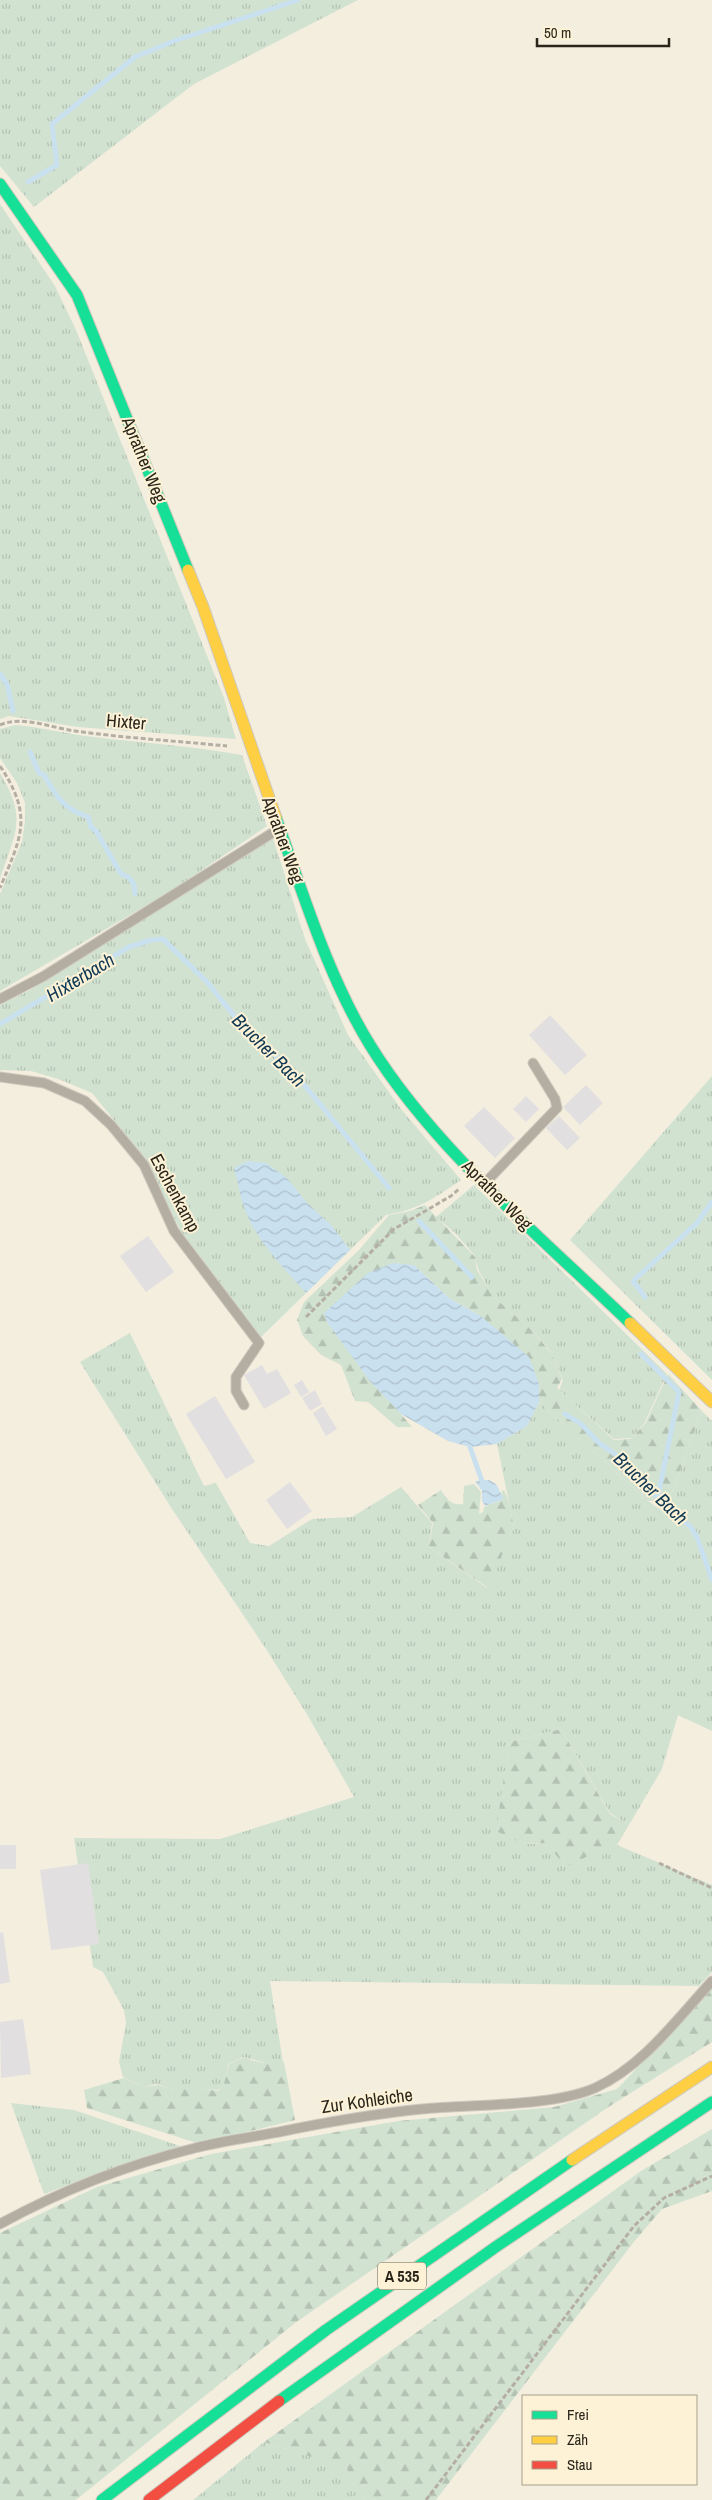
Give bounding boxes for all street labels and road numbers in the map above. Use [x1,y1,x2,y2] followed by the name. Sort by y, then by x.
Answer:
[115,412,173,507] street label: Aprather Weg
[105,707,147,736] street label: Hixter
[256,792,311,888] street label: Aprather Weg
[144,1149,207,1236] street label: Eschenkamp
[456,1153,539,1236] street label: Aprather Weg
[320,2082,414,2119] street label: Zur Kohleiche
[378,2262,426,2290] road number: A 535

